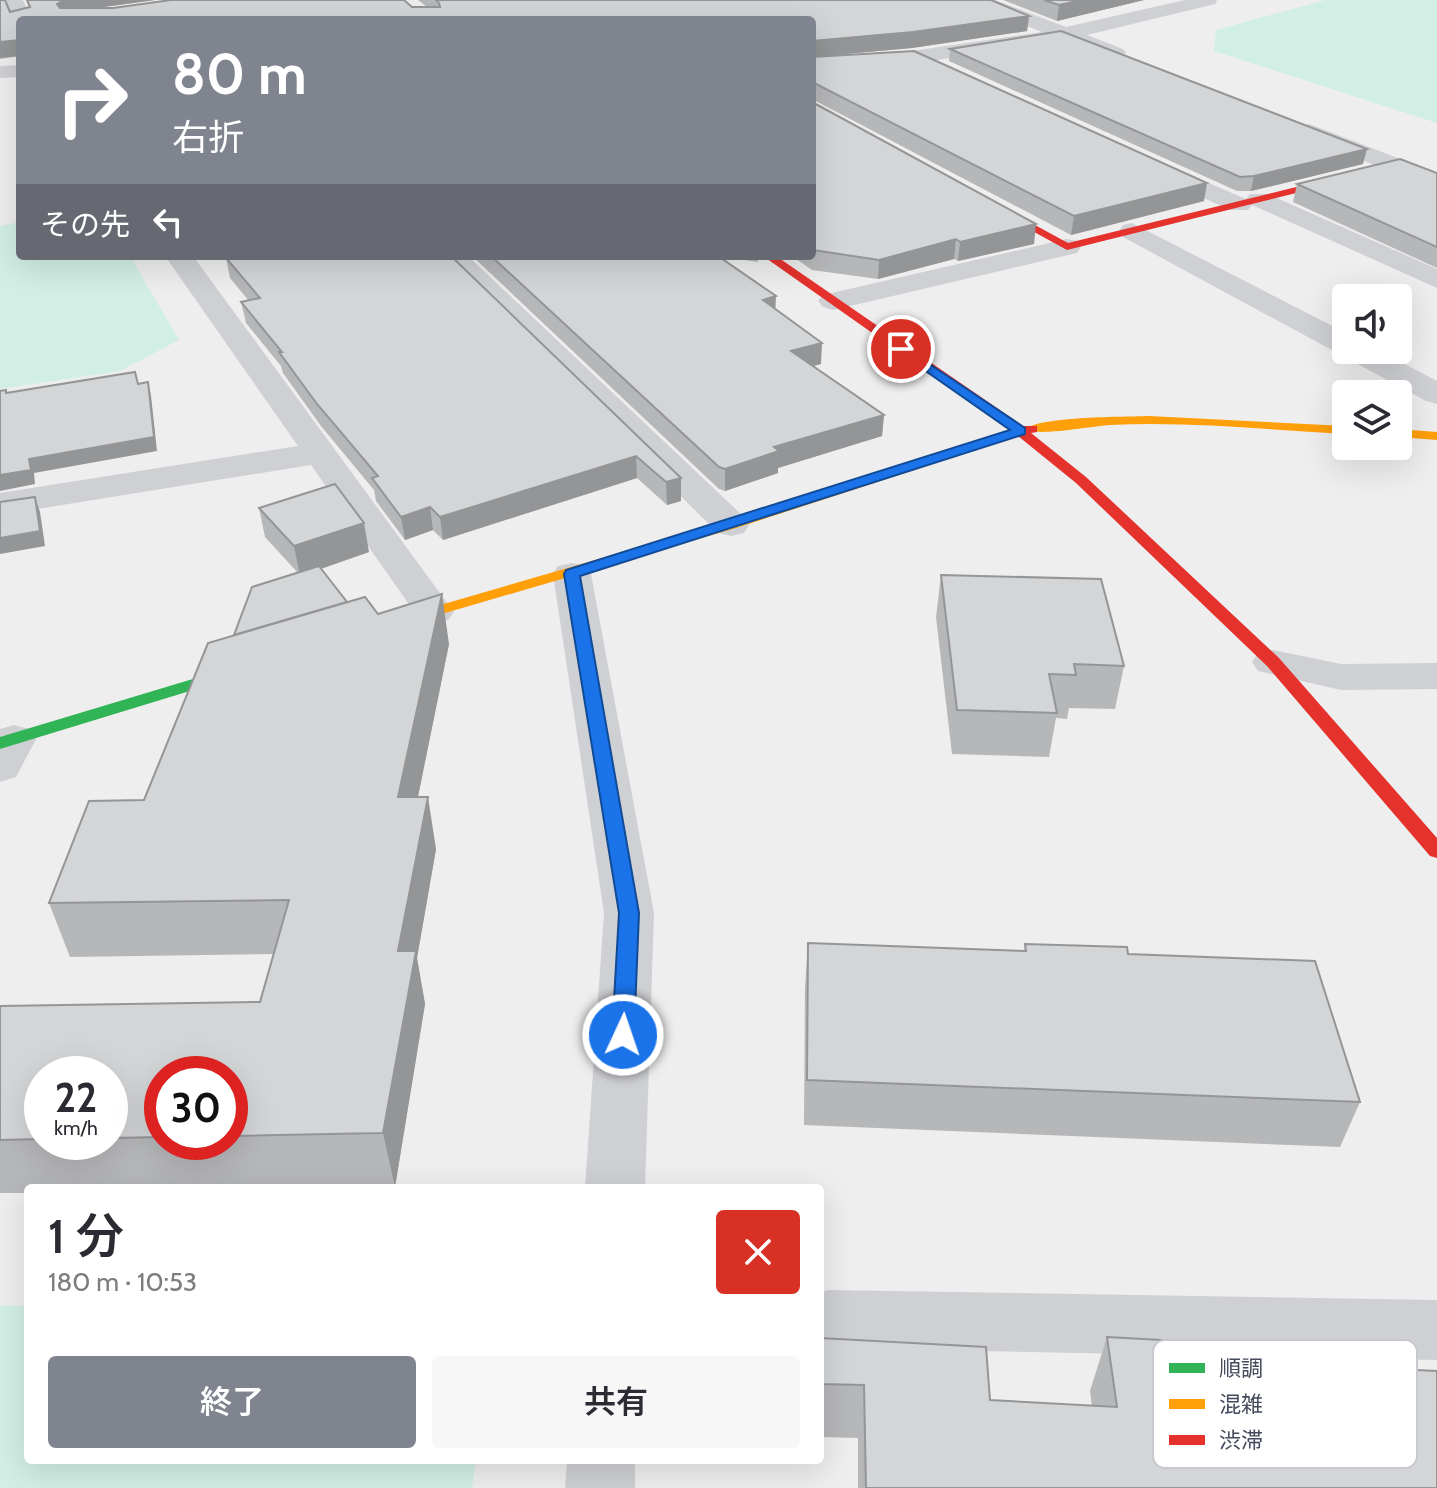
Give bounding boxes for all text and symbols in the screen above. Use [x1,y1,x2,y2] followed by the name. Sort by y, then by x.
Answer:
[172,40,307,108] text: 80 m
[40,48,144,152] icon: right
[172,115,244,159] text: 右折
[146,200,190,244] icon: left
[40,206,130,243] text: その先
[1332,284,1412,460] map controls
[1332,284,1412,364] button: sound
[867,315,935,383] pin
[879,327,923,371] icon: arrive
[1332,380,1412,460] button: layers
[581,993,665,1077] position arrow
[144,1056,248,1160] speed limit sign: 30
[55,1073,97,1122] text: 22
[54,1116,98,1140] text: km/h
[48,1207,124,1265] text: 1 分
[716,1210,800,1294] button: close
[48,1266,197,1298] text: 180 m · 10:53
[1153,1340,1417,1468] legend
[1219,1355,1263,1382] text: 順調
[48,1356,416,1448] button: 終了
[432,1356,800,1448] button: 共有
[1219,1391,1263,1418] text: 混雑
[1219,1427,1263,1454] text: 渋滞

